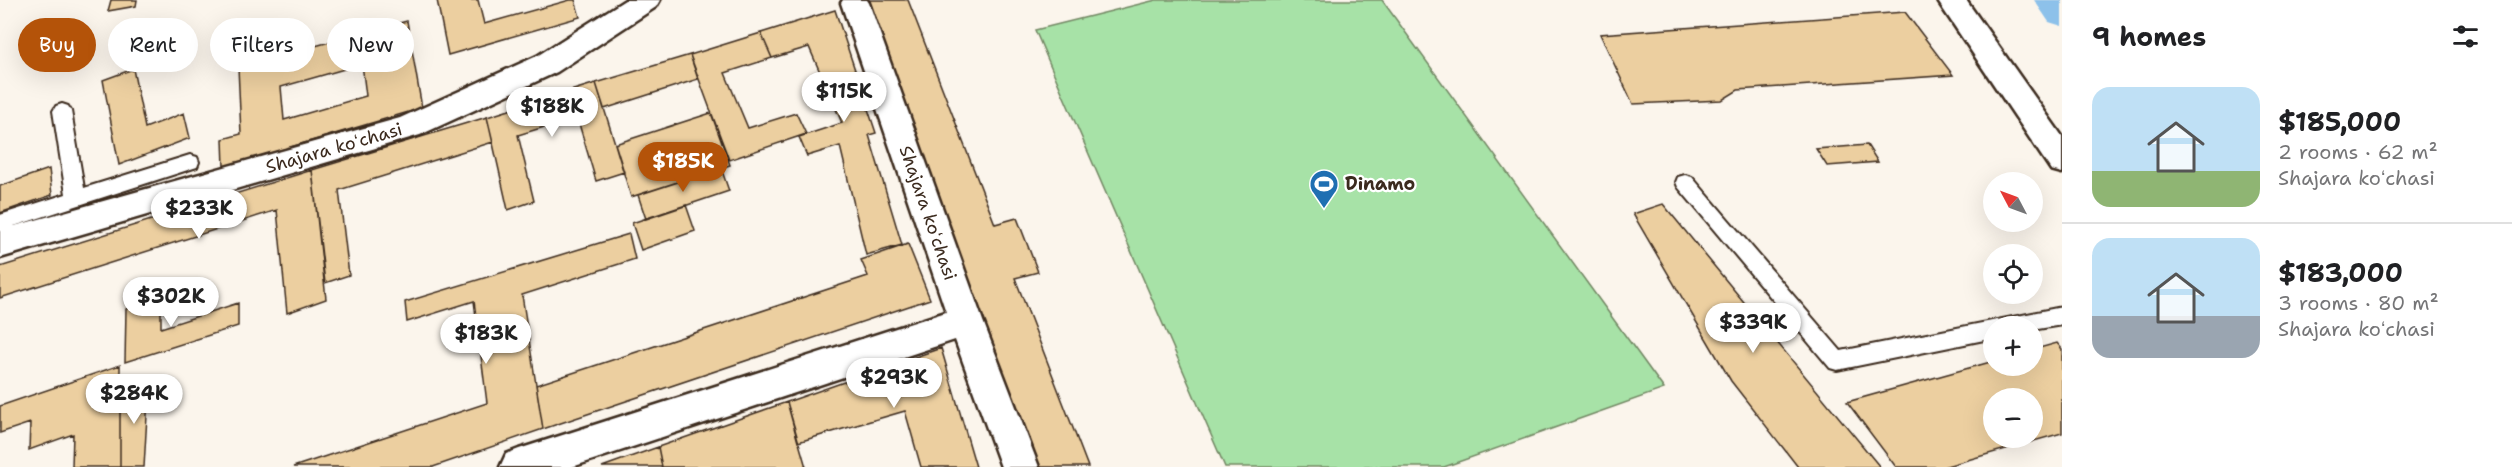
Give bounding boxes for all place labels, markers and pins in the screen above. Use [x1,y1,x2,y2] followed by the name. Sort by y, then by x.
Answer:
[802,72,886,123] pin: $115K
[510,87,594,138] pin: $188K
[641,142,725,193] pin: $185K
[1308,168,1340,210] sports icon: Dinamo
[1345,172,1415,196] place label: Dinamo
[157,189,241,240] pin: $233K
[129,277,213,328] pin: $302K
[1711,303,1795,354] pin: $339K
[444,314,528,365] pin: $183K
[852,358,936,409] pin: $293K
[92,374,176,425] pin: $284K

